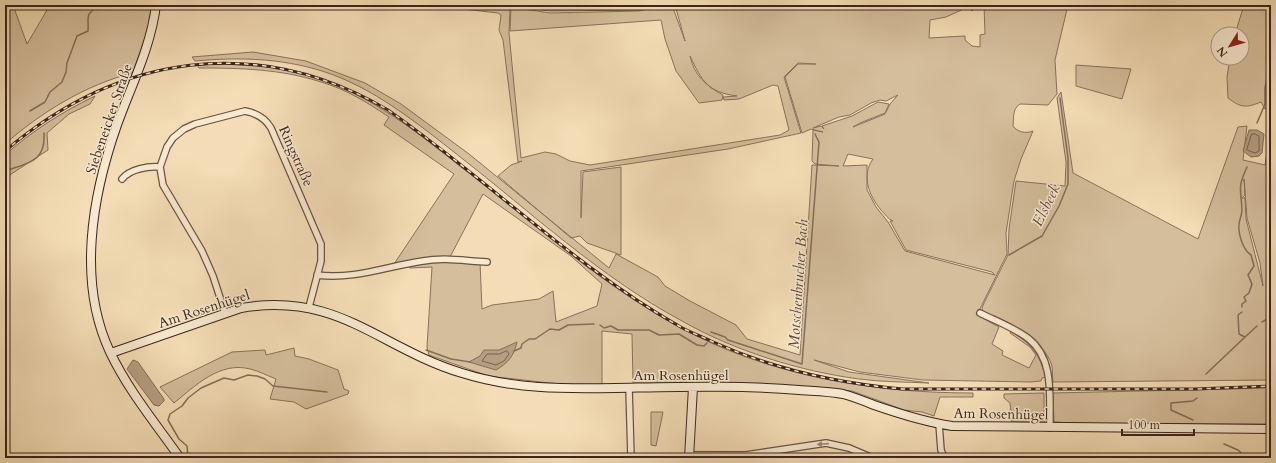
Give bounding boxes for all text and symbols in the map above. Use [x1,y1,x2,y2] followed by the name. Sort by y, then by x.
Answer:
[1210,26,1250,66] north arrow
[1213,43,1231,60] text: N
[81,61,137,177] street label: Siebeneicker Straße
[274,123,318,189] street label: Ringstraße
[1027,180,1065,229] water label: Elsbeek
[783,218,813,350] water label: Motschenbrucher Bach
[156,285,252,333] street label: Am Rosenhügel
[634,366,729,385] street label: Am Rosenhügel
[953,404,1049,424] street label: Am Rosenhügel
[1122,411,1194,437] scale bar
[1128,417,1161,433] text: 100 m
[816,441,829,447] one-way arrow

